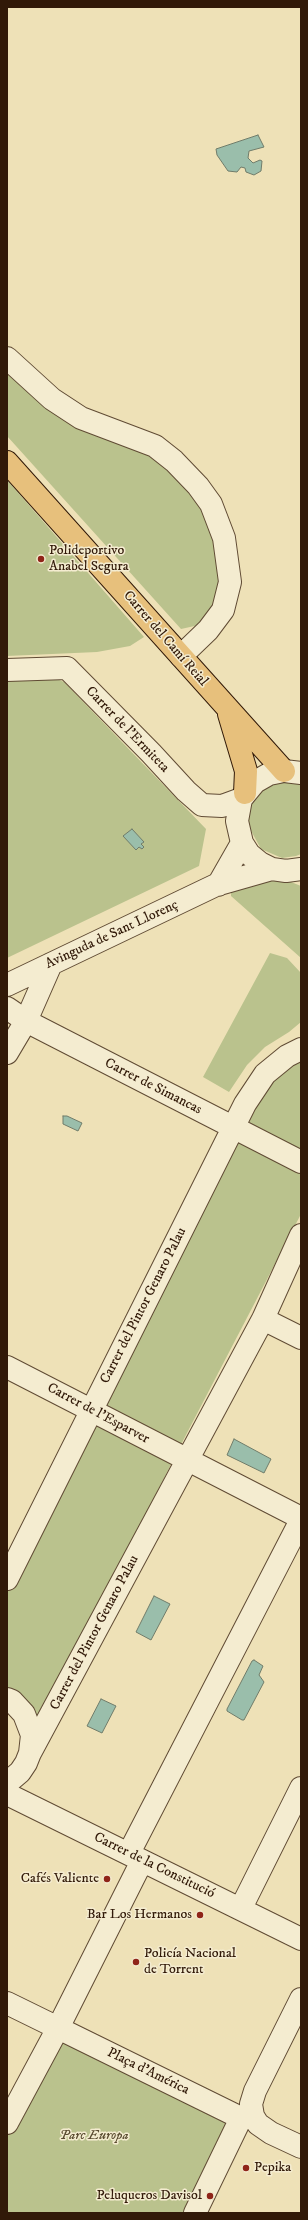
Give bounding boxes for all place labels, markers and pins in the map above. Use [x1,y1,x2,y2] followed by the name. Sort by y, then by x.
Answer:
[49,543,129,576] place label: Polideportivo Anabel Segura
[36,554,46,564] marker: Polideportivo Anabel Segura
[21,1871,99,1887] place label: Cafés Valiente
[102,1874,112,1884] marker: Cafés Valiente
[87,1907,192,1923] place label: Bar Los Hermanos
[195,1910,205,1920] marker: Bar Los Hermanos
[144,1946,236,1978] place label: Policía Nacional de Torrent
[131,1957,141,1967] marker: Policía Nacional de Torrent
[254,2160,291,2176] place label: Pepika
[241,2163,251,2173] marker: Pepika
[96,2188,202,2204] place label: Peluqueros Davisol
[205,2191,215,2201] marker: Peluqueros Davisol

